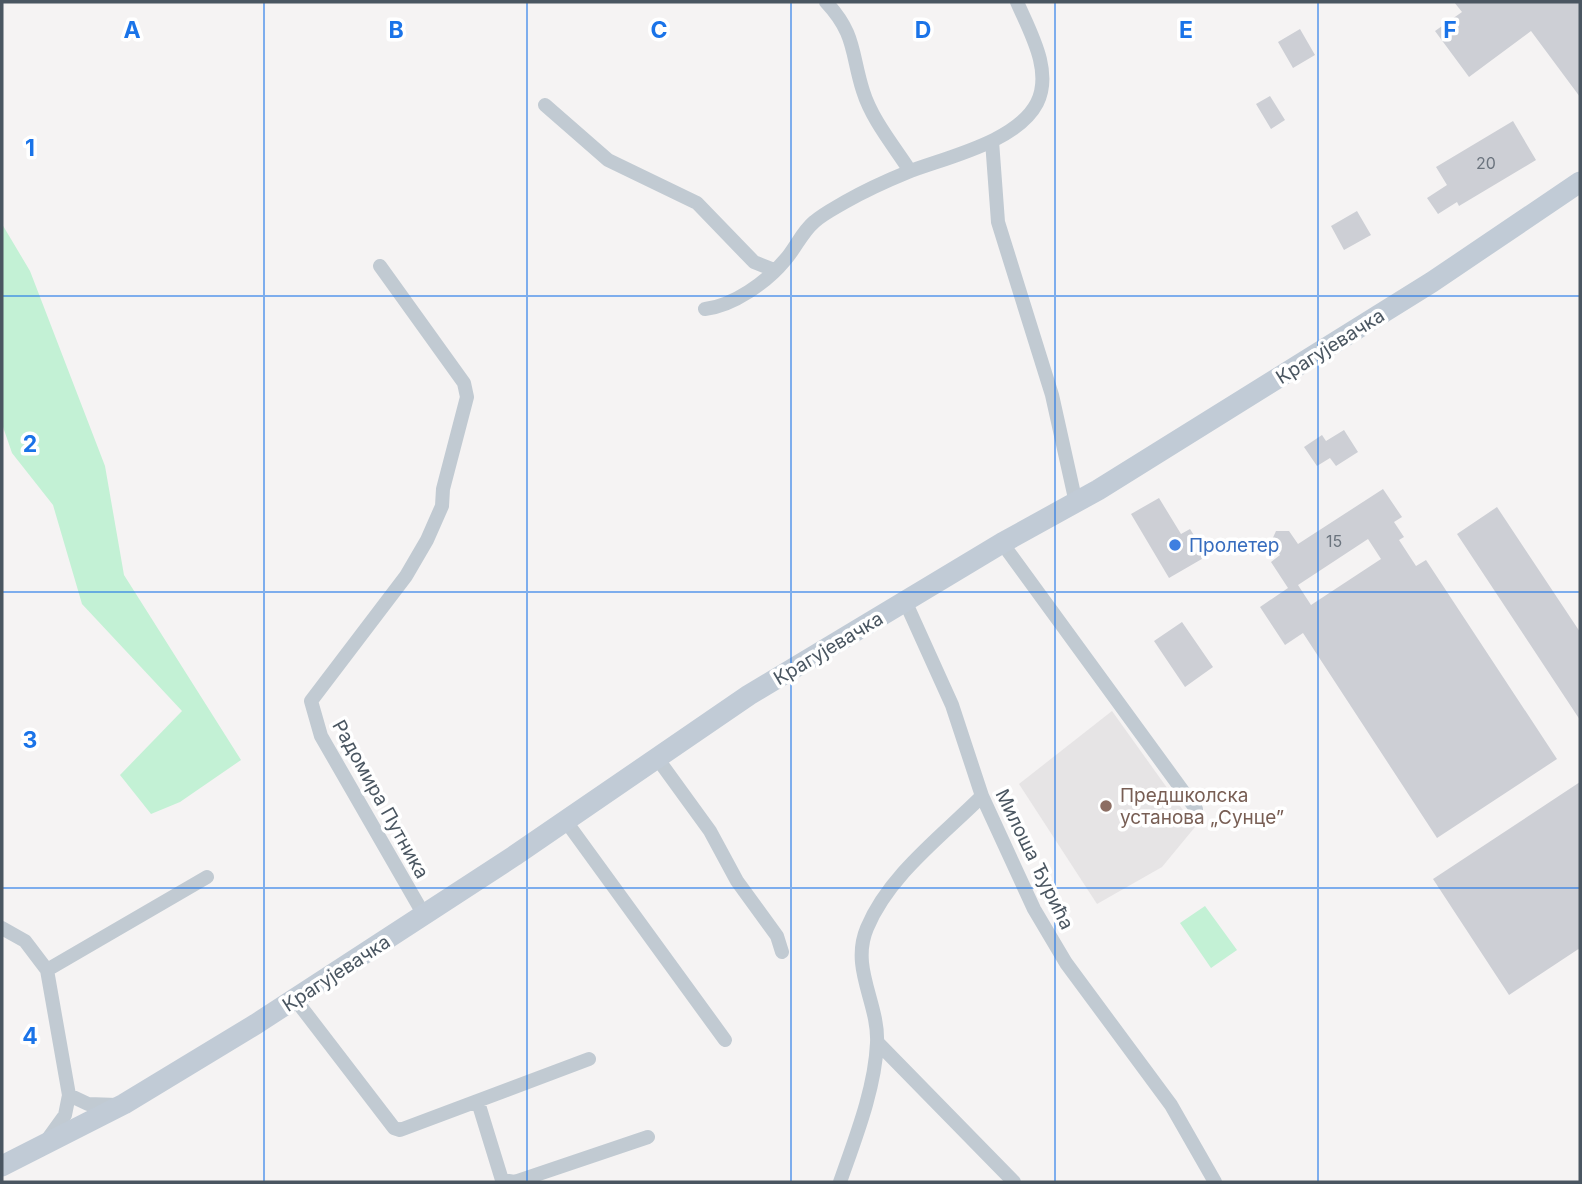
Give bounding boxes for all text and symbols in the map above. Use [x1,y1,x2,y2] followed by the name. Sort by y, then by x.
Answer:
[123,16,141,44] text: A
[388,16,404,44] text: B
[650,16,668,44] text: C
[915,16,931,44] text: D
[1179,16,1193,44] text: E
[1443,16,1457,44] text: F
[25,134,35,162] text: 1
[1476,153,1496,173] house number: 20
[1272,304,1389,389] street label: Крагујевачка
[23,430,37,458] text: 2
[1326,531,1342,551] house number: 15
[1189,534,1279,557] place label: Пролетер
[1167,537,1183,553] marker: Пролетер
[769,607,887,690] street label: Крагујевачка
[327,716,434,882] street label: Радомира Путника
[23,726,37,754] text: 3
[1120,784,1284,829] place label: Предшколска установа „Сунце”
[991,785,1079,933] street label: Милоша Ђурића
[1098,798,1114,814] marker: Предшколска установа „Сунце”
[278,930,394,1017] street label: Крагујевачка
[22,1022,38,1050] text: 4

